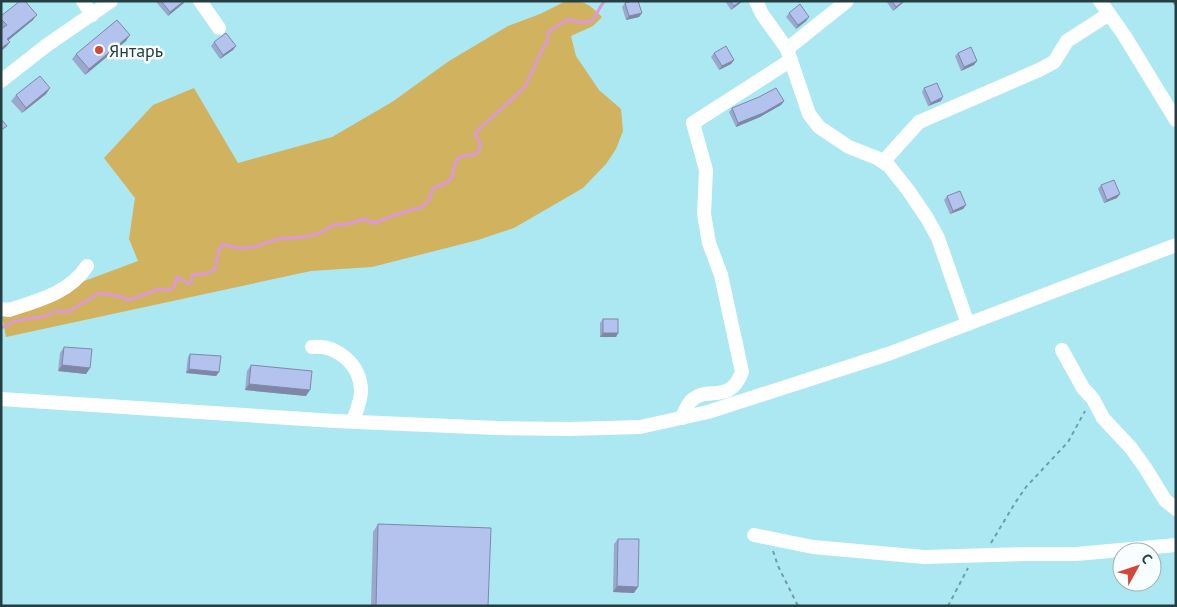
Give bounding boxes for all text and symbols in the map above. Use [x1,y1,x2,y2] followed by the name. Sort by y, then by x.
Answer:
[109,39,163,62] place label: Янтарь
[93,44,105,56] marker: Янтарь
[1112,542,1162,592] north arrow
[1138,550,1156,568] text: С

